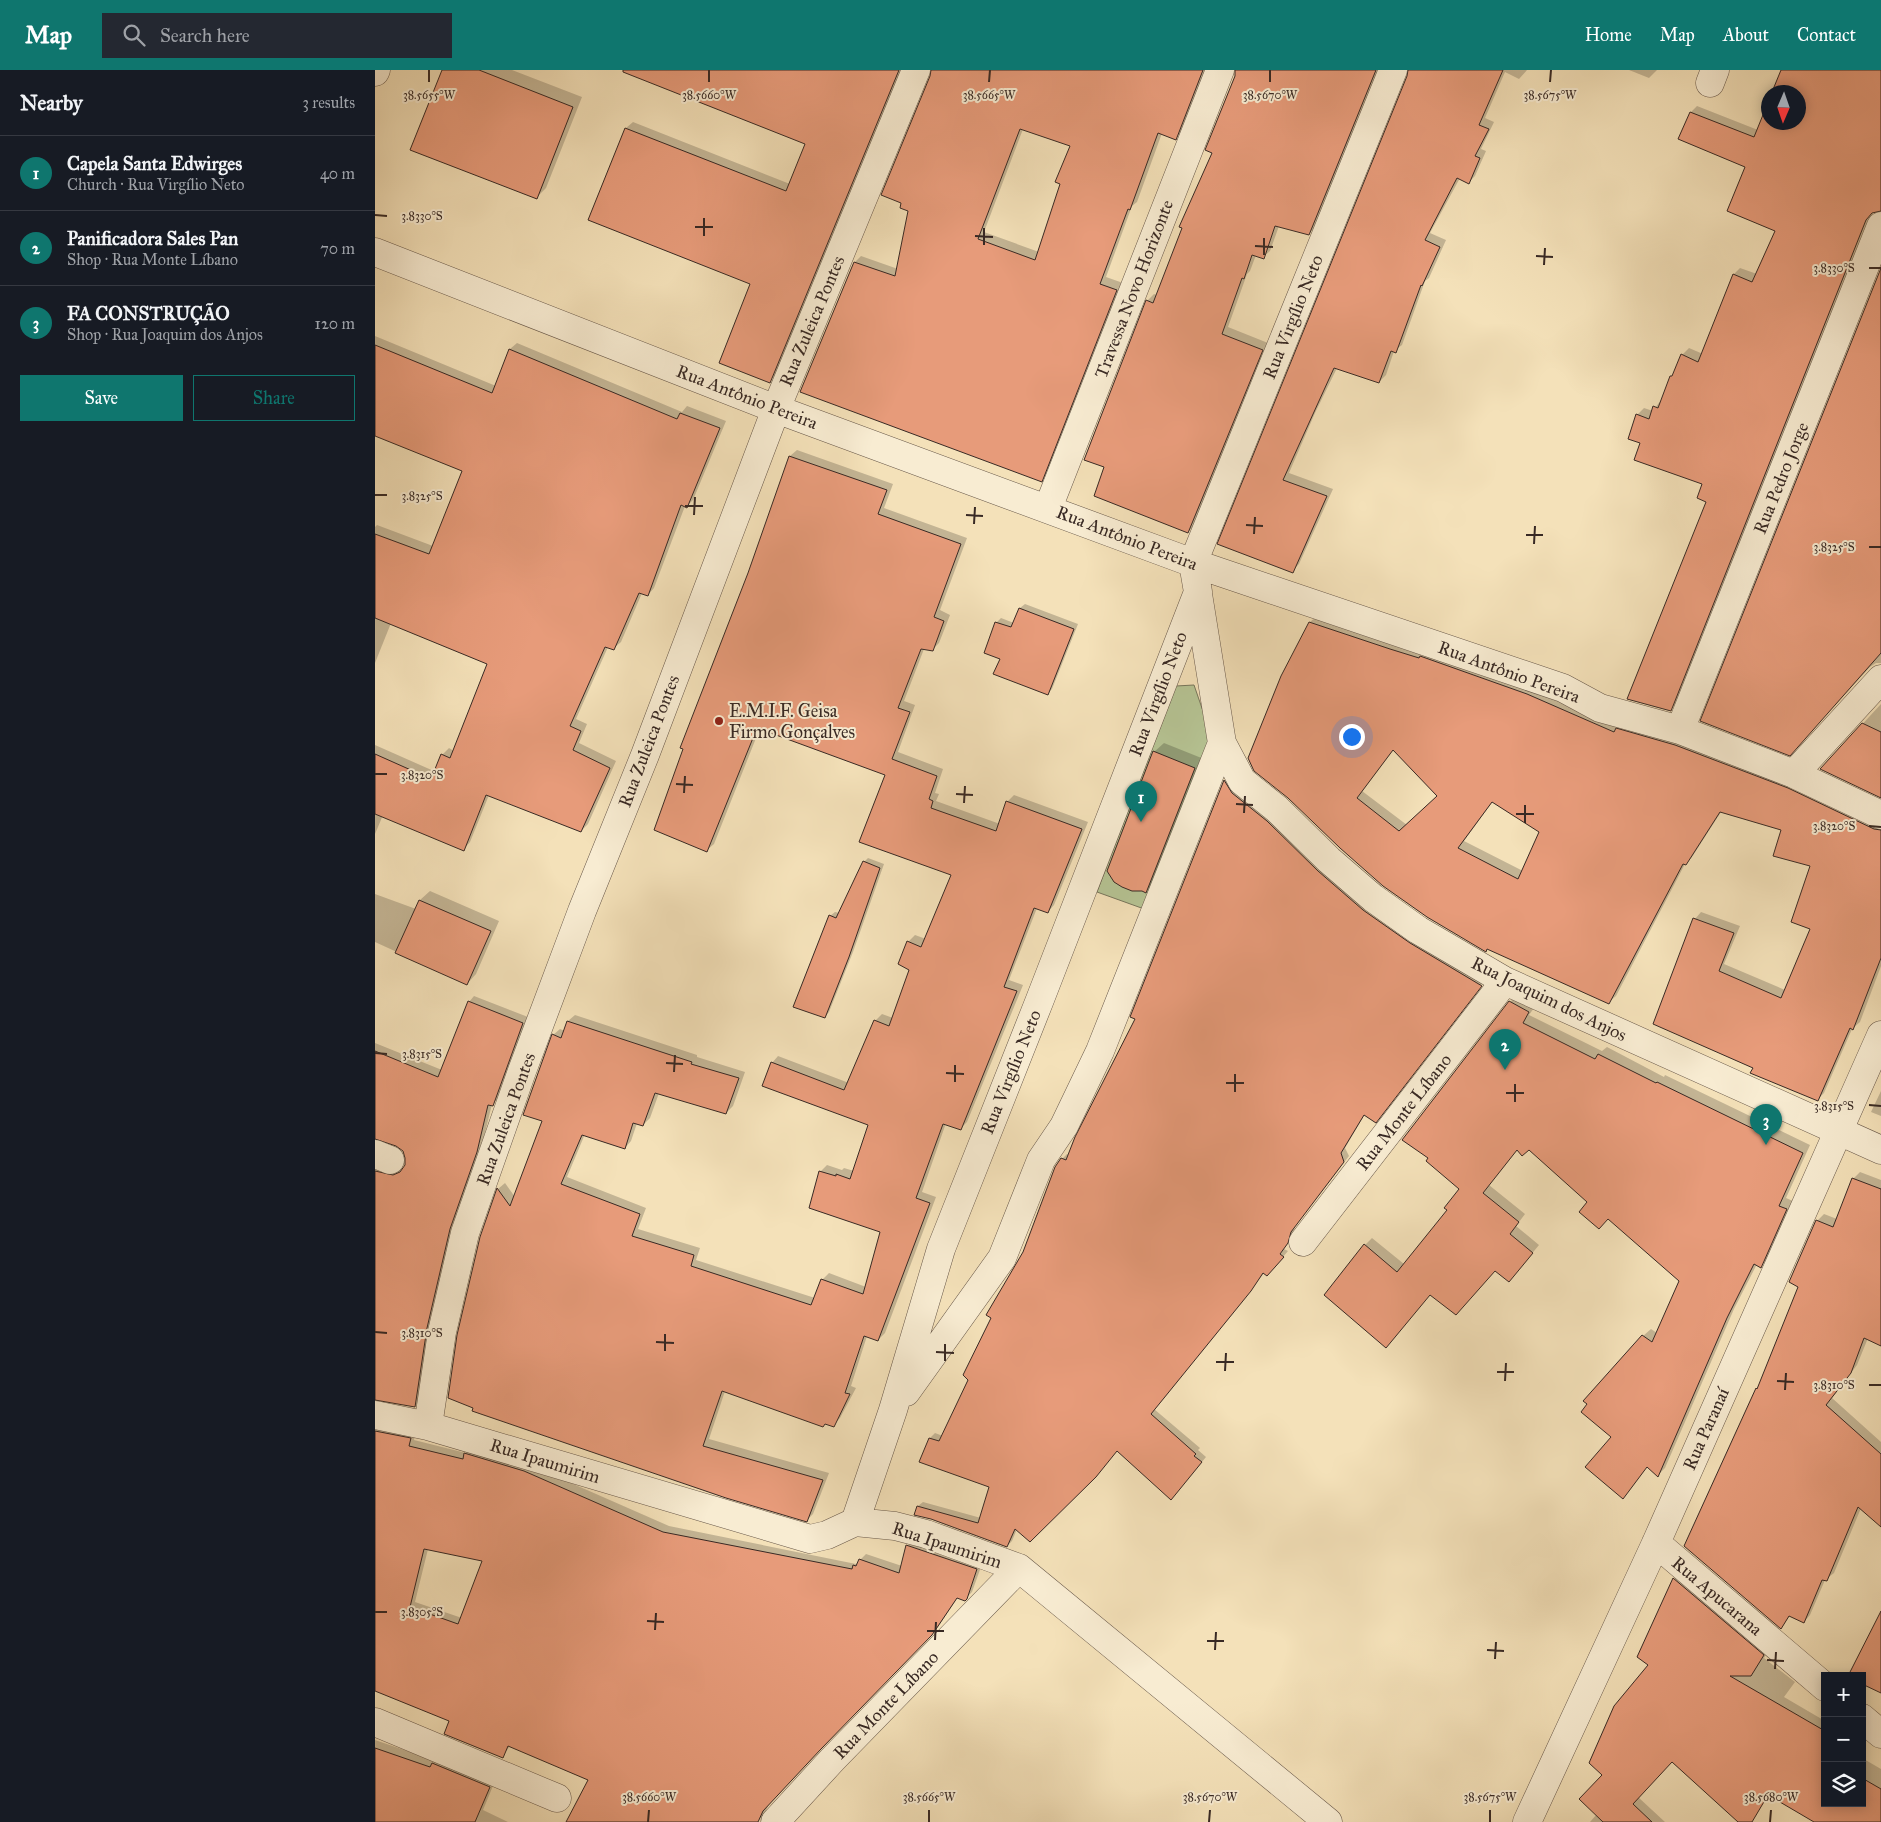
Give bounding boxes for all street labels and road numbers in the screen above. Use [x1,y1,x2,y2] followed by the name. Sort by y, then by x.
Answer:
[1090,197,1178,381] street label: Travessa Novo Horizonte
[775,252,849,390] street label: Rua Zuleica Pontes
[1258,252,1329,383] street label: Rua Virgílio Neto
[673,360,821,434] street label: Rua Antônio Pereira
[1749,419,1814,537] street label: Rua Pedro Jorge
[1053,501,1201,575] street label: Rua Antônio Pereira
[1124,628,1193,760] street label: Rua Virgílio Neto
[1435,636,1583,708] street label: Rua Antônio Pereira
[614,672,684,810] street label: Rua Zuleica Pontes
[1467,952,1630,1047] street label: Rua Joaquim dos Anjos
[976,1007,1047,1138] street label: Rua Virgílio Neto
[1352,1049,1456,1175] street label: Rua Monte Líbano
[472,1050,540,1188] street label: Rua Zuleica Pontes
[1678,1383,1734,1474] street label: Rua Paranaí
[487,1434,603,1488] street label: Rua Ipaumirim
[889,1517,1005,1573] street label: Rua Ipaumirim
[1667,1552,1767,1640] street label: Rua Apucarana
[829,1646,943,1764] street label: Rua Monte Líbano

